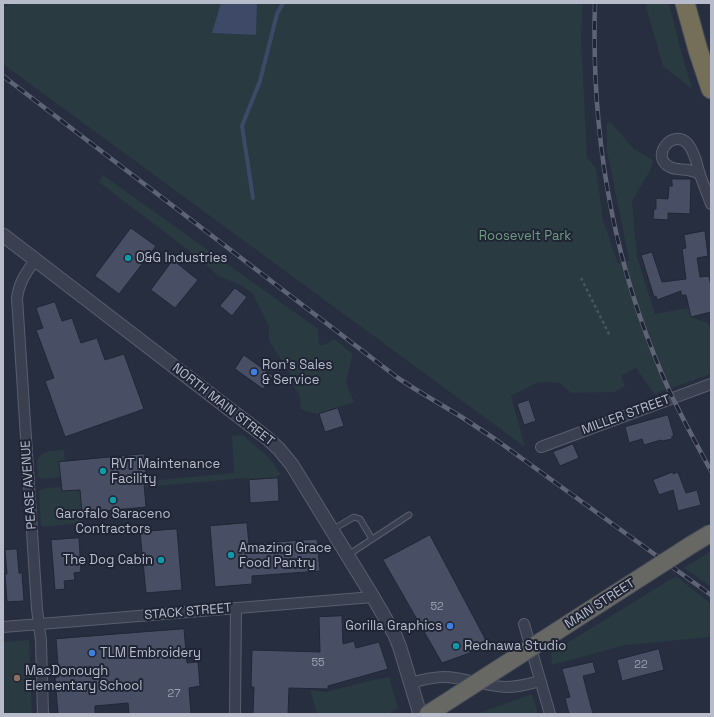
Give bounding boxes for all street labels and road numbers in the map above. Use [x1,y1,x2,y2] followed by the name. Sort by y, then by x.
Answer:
[169,360,277,450] street label: NORTH MAIN STREET
[580,392,672,438] street label: MILLER STREET
[18,440,40,530] street label: PEASE AVENUE
[562,576,638,632] street label: MAIN STREET
[144,600,232,624] street label: STACK STREET

